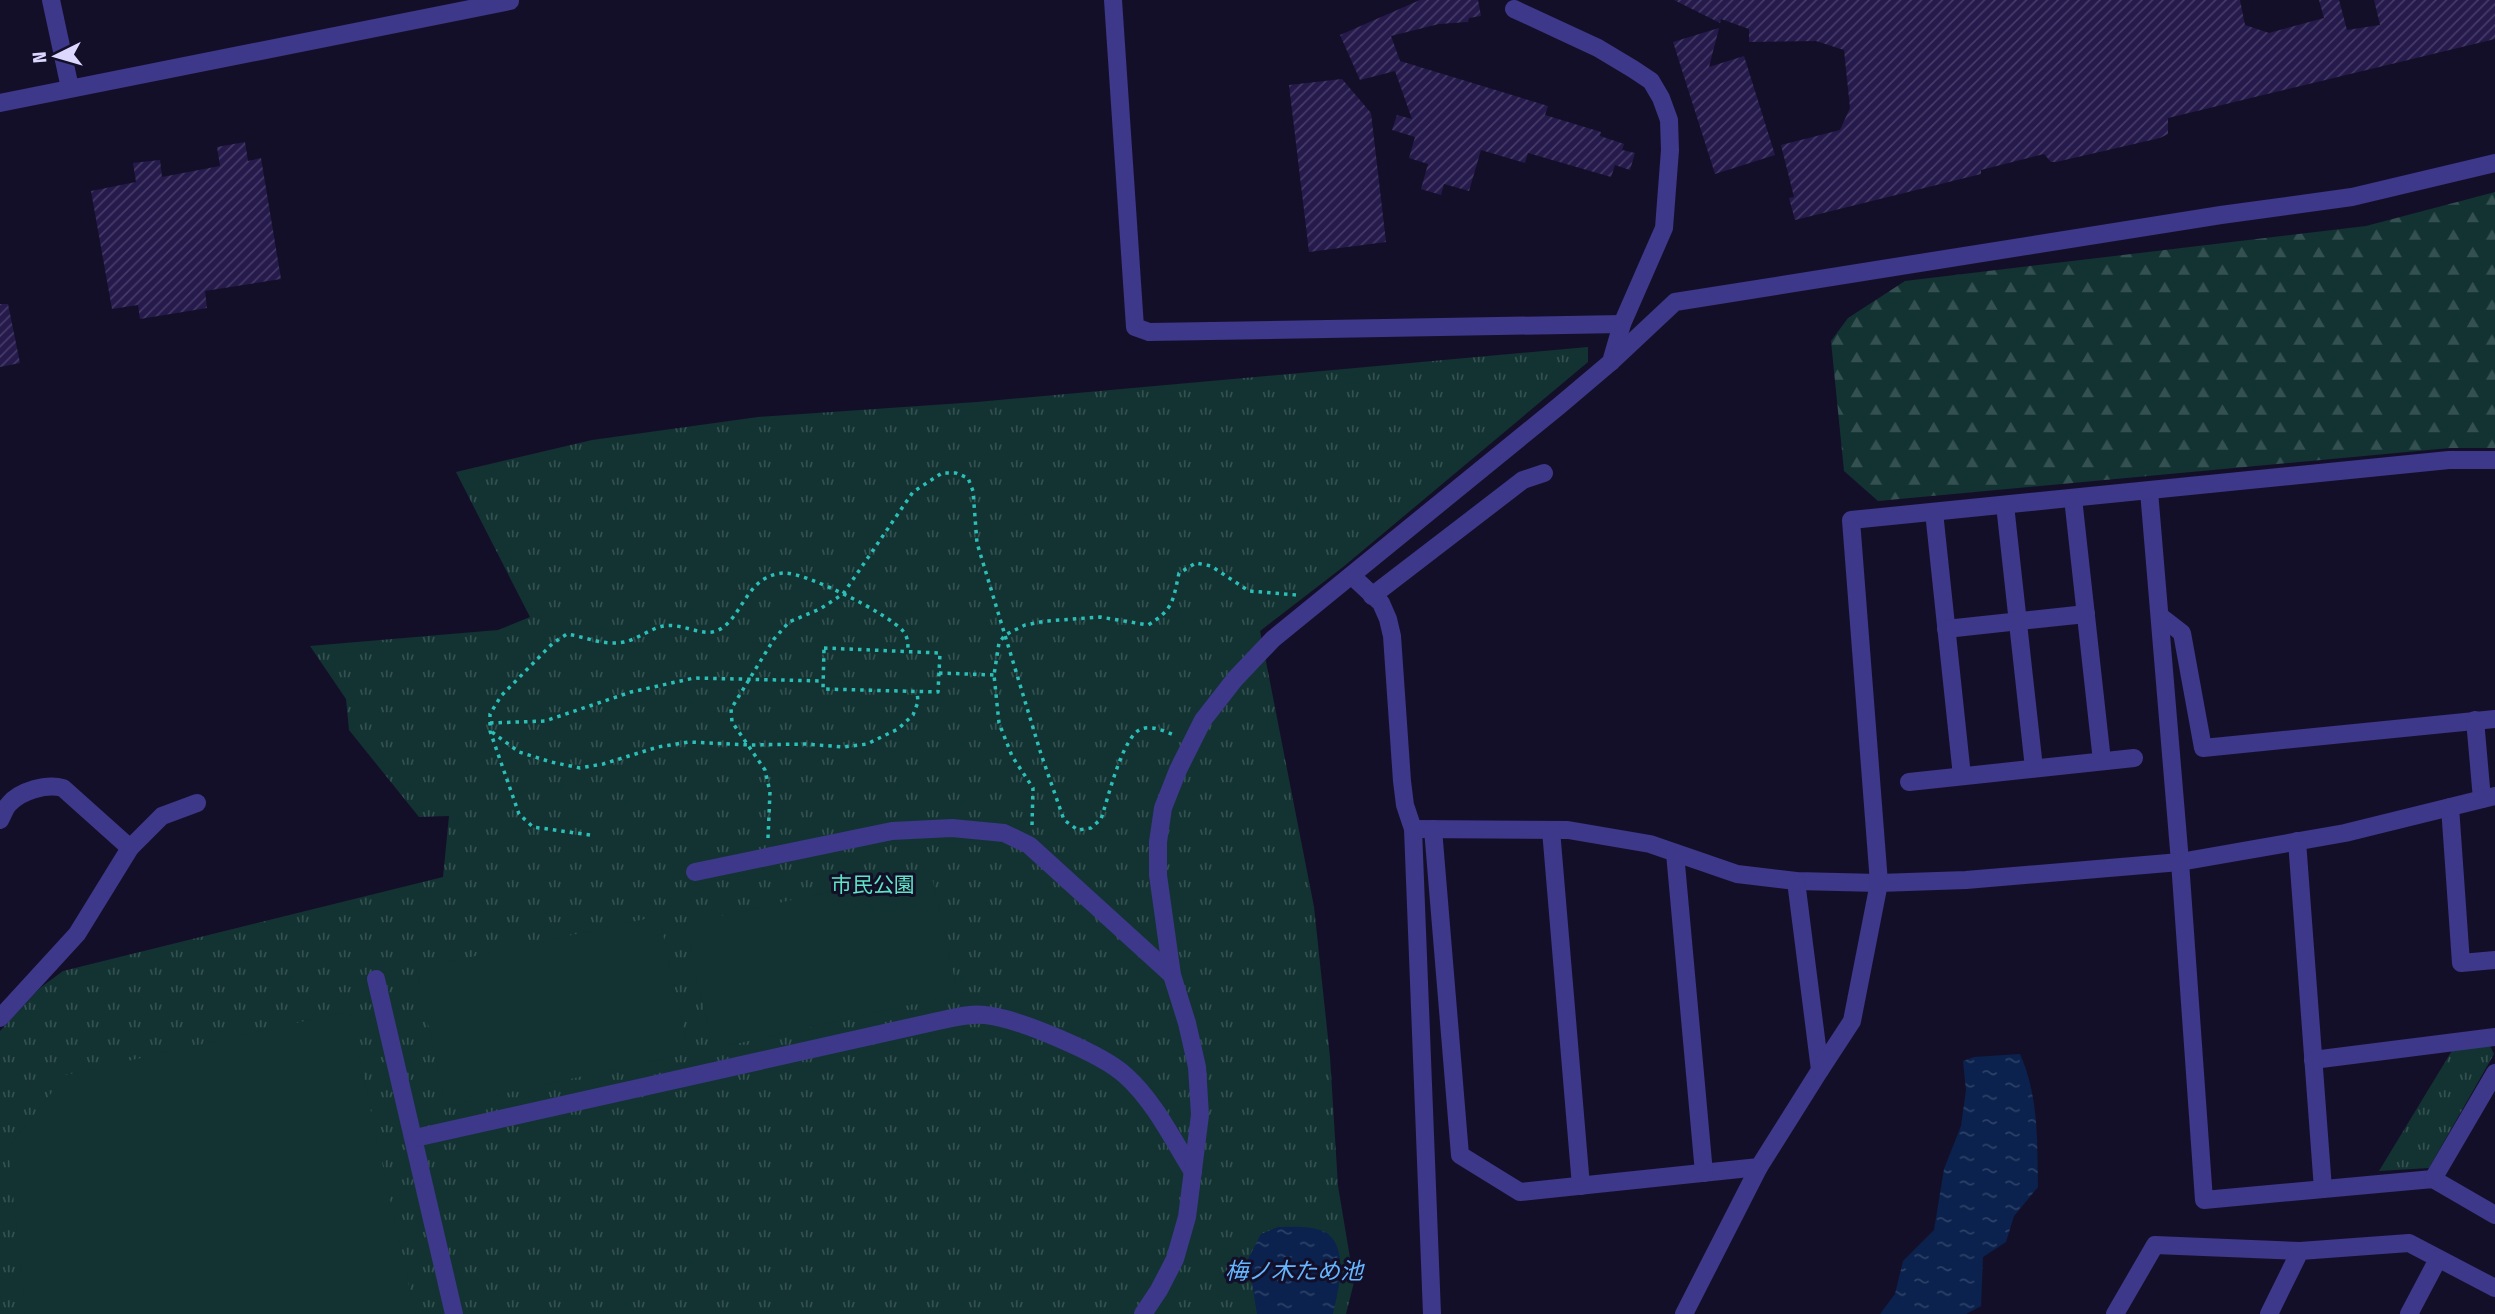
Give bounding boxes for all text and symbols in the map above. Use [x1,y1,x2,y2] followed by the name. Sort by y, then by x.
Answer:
[21,21,91,91] north arrow
[28,51,52,64] text: N
[831,872,915,898] park label: 市民公園
[1225,1257,1365,1285] water label: 梅ノ木ため池

